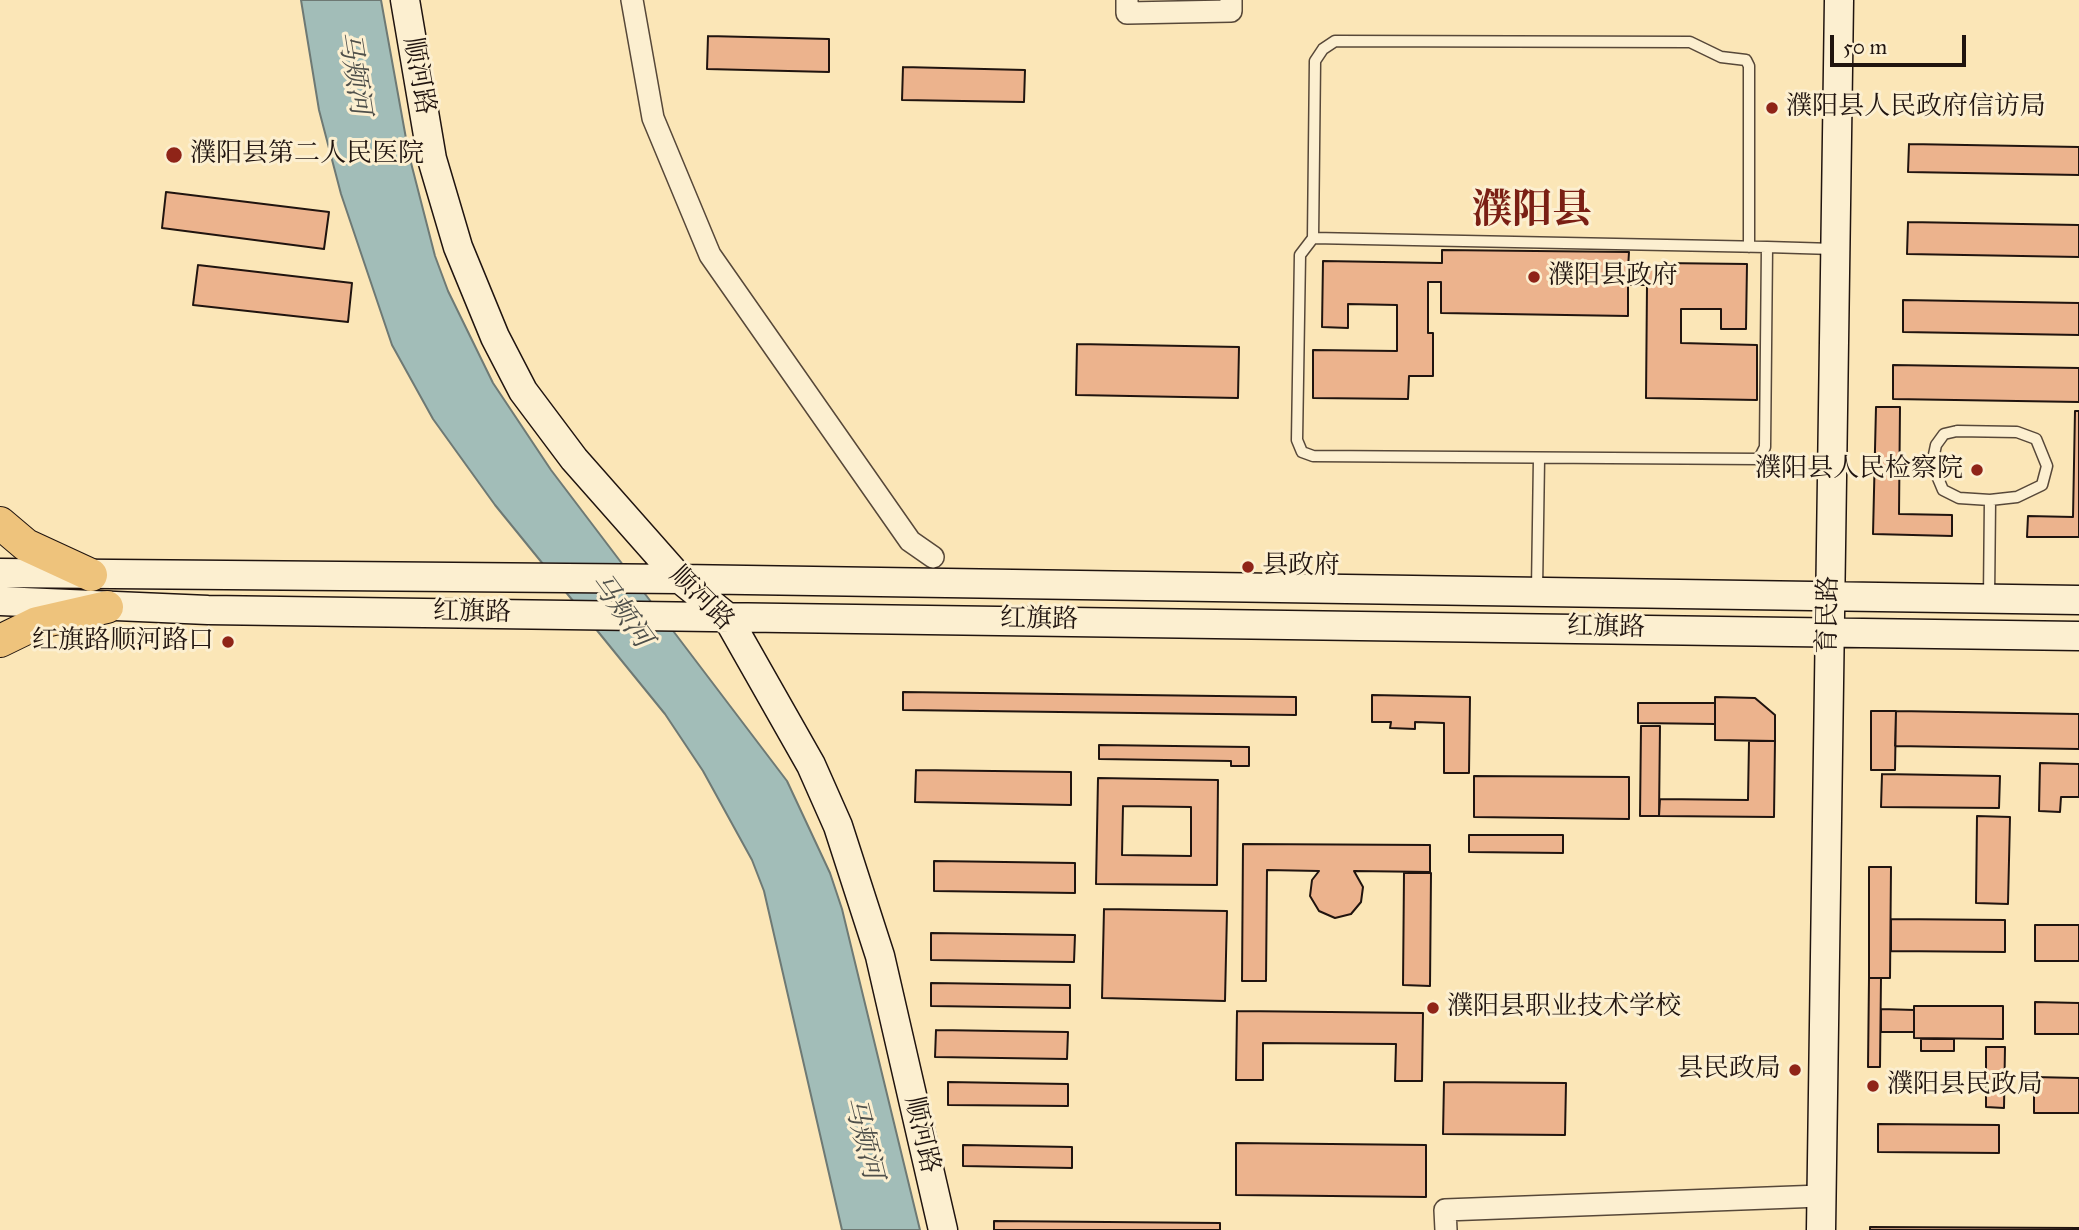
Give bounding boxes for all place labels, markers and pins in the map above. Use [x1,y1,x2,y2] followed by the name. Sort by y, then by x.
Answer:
[1786,92,2046,124] place label: 濮阳县人民政府信访局
[1764,100,1780,116] marker: 濮阳县人民政府信访局
[190,139,424,171] place label: 濮阳县第二人民医院
[164,145,184,165] marker: 濮阳县第二人民医院
[1548,261,1678,293] place label: 濮阳县政府
[1526,269,1542,285] marker: 濮阳县政府
[1755,454,1963,486] place label: 濮阳县人民检察院
[1969,462,1985,478] marker: 濮阳县人民检察院
[1262,551,1340,583] place label: 县政府
[1240,559,1256,575] marker: 县政府
[32,626,214,658] place label: 红旗路顺河路口
[220,634,236,650] marker: 红旗路顺河路口
[1447,992,1681,1024] place label: 濮阳县职业技术学校
[1425,1000,1441,1016] marker: 濮阳县职业技术学校
[1677,1054,1781,1086] place label: 县民政局
[1787,1062,1803,1078] marker: 县民政局
[1887,1070,2043,1102] place label: 濮阳县民政局
[1865,1078,1881,1094] marker: 濮阳县民政局

